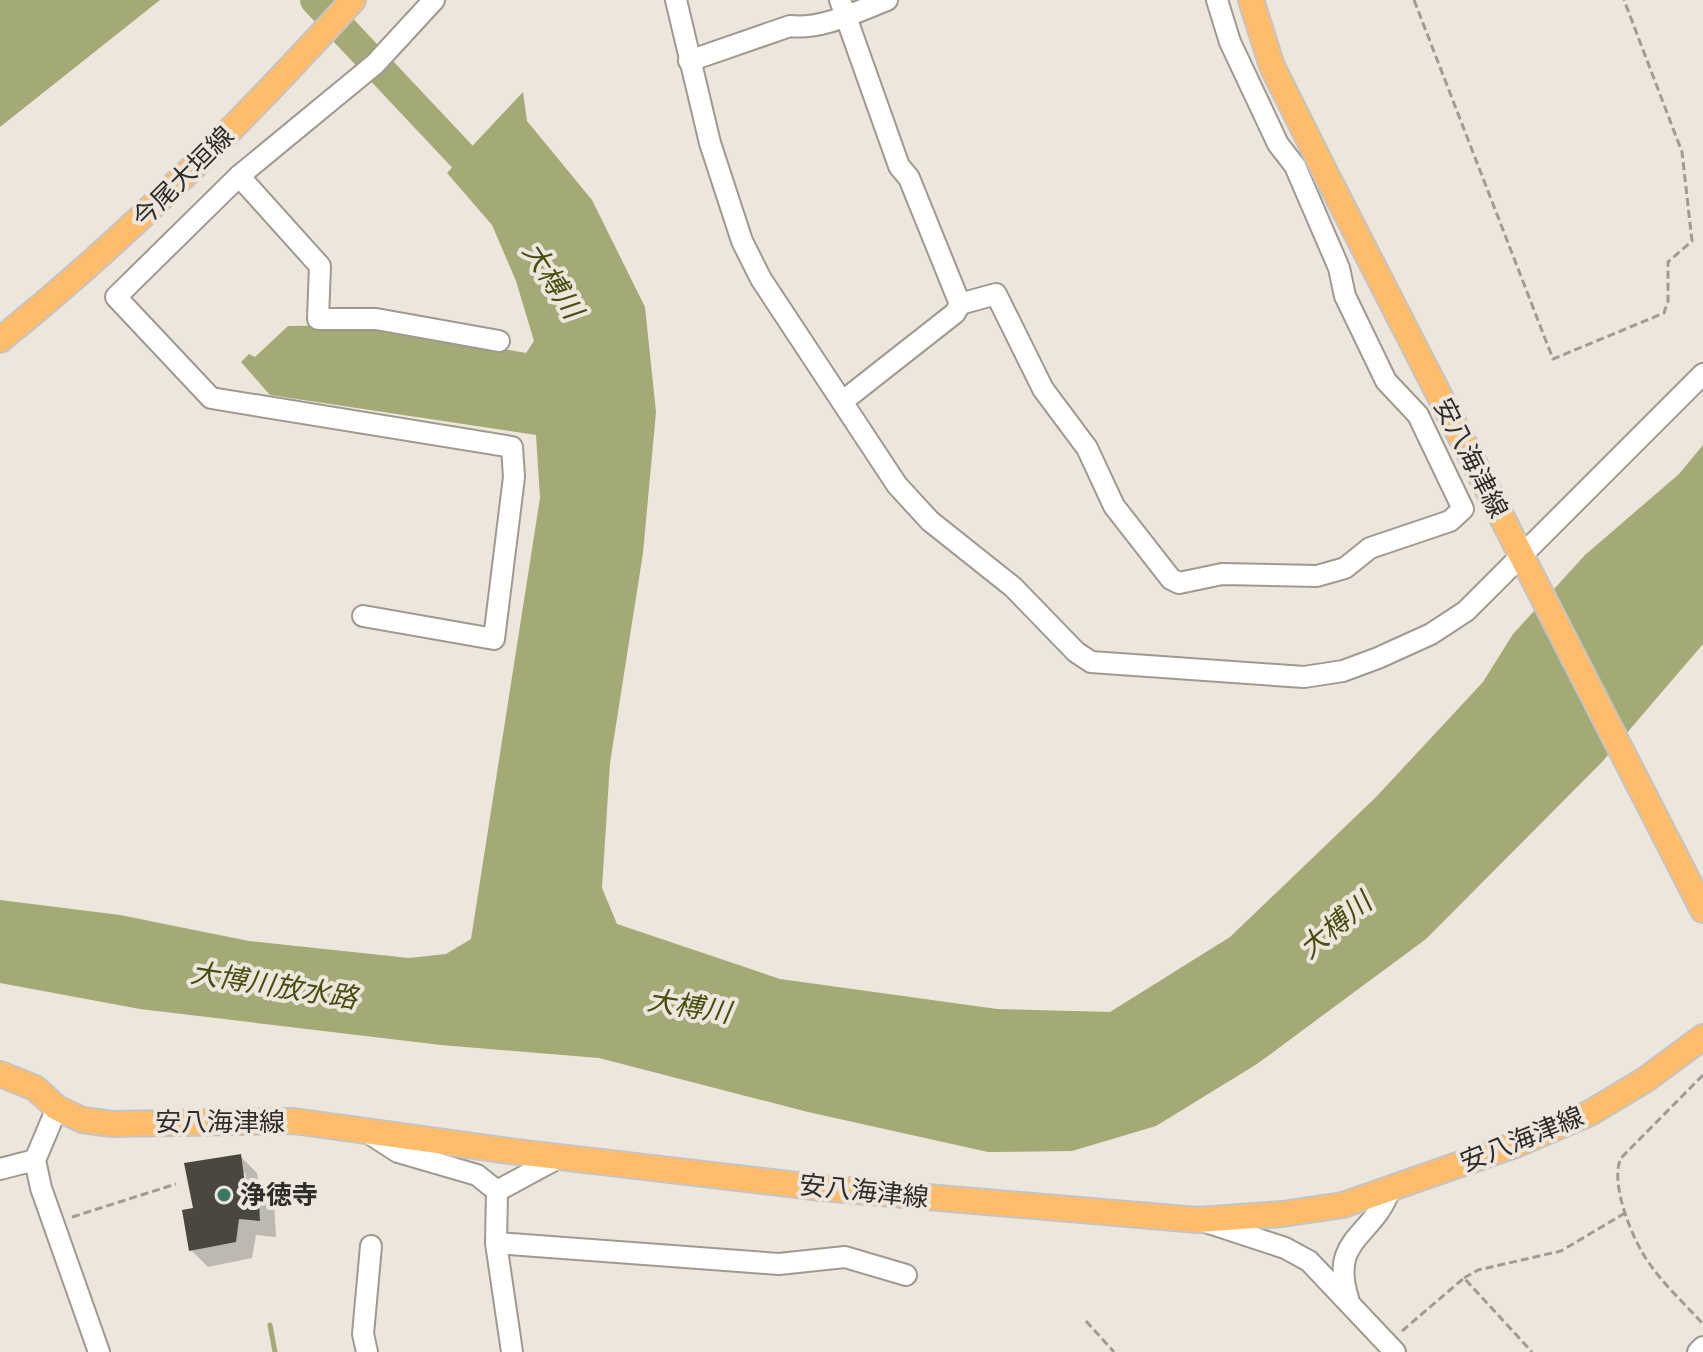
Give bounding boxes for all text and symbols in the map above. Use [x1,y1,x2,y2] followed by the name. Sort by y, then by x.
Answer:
[127,121,242,236] street label: 今尾大垣線
[513,237,590,329] water label: 大榑川
[1425,394,1513,525] street label: 安八海津線
[1293,885,1383,968] water label: 大榑川
[188,957,361,1019] water label: 大博川放水路
[644,985,736,1034] water label: 大榑川
[1456,1102,1589,1181] street label: 安八海津線
[155,1108,285,1141] street label: 安八海津線
[797,1170,930,1217] street label: 安八海津線
[240,1181,318,1214] place label: 浄徳寺
[215,1186,233,1204] marker: 浄徳寺

